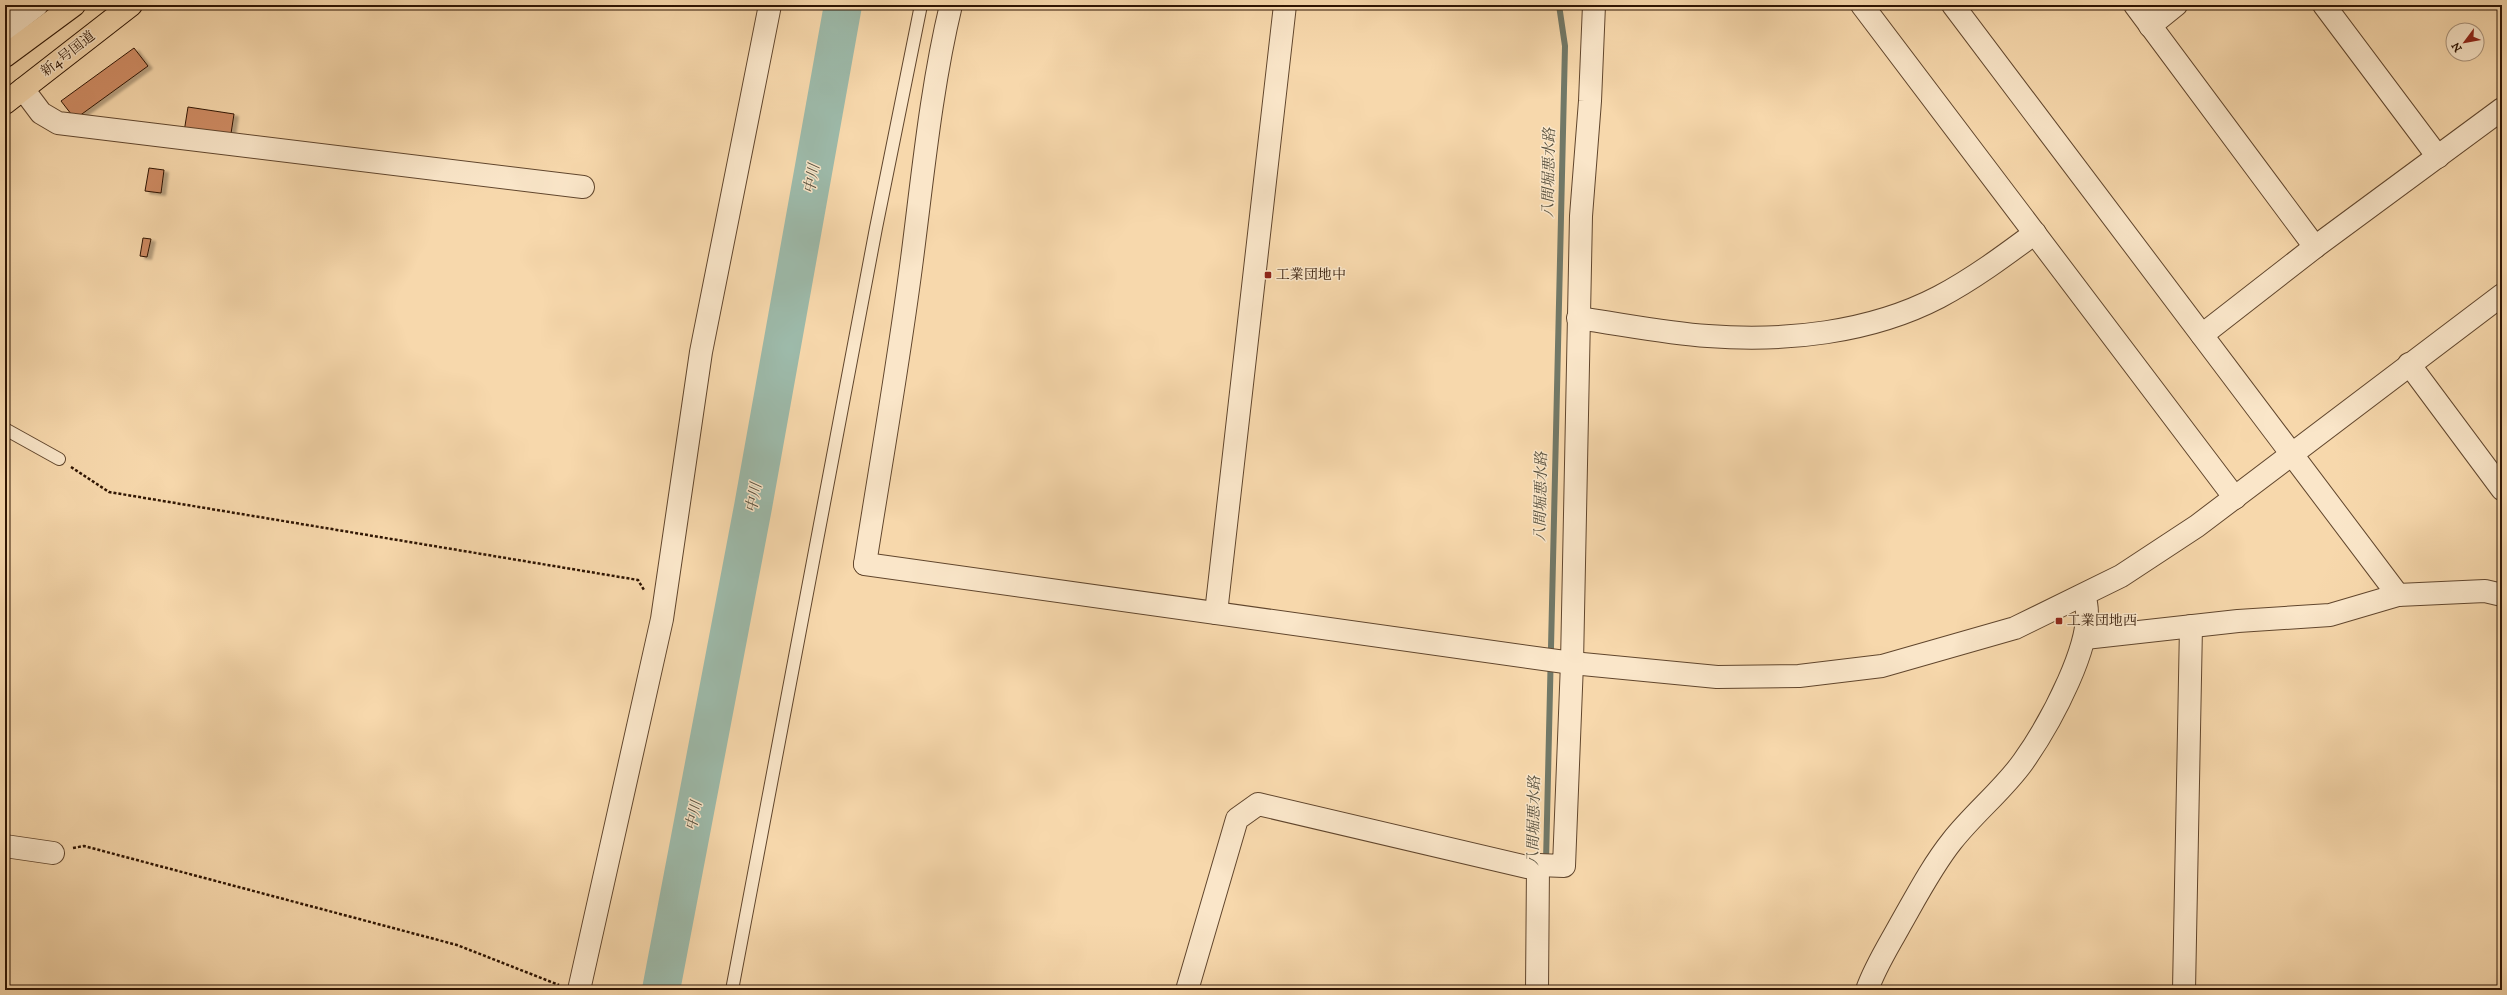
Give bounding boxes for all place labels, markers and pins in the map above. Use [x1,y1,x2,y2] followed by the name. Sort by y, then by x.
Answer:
[1276,266,1346,284] place label: 工業団地中
[1263,270,1273,280] marker: 工業団地中
[2067,612,2137,630] place label: 工業団地西
[2054,616,2064,626] marker: 工業団地西

